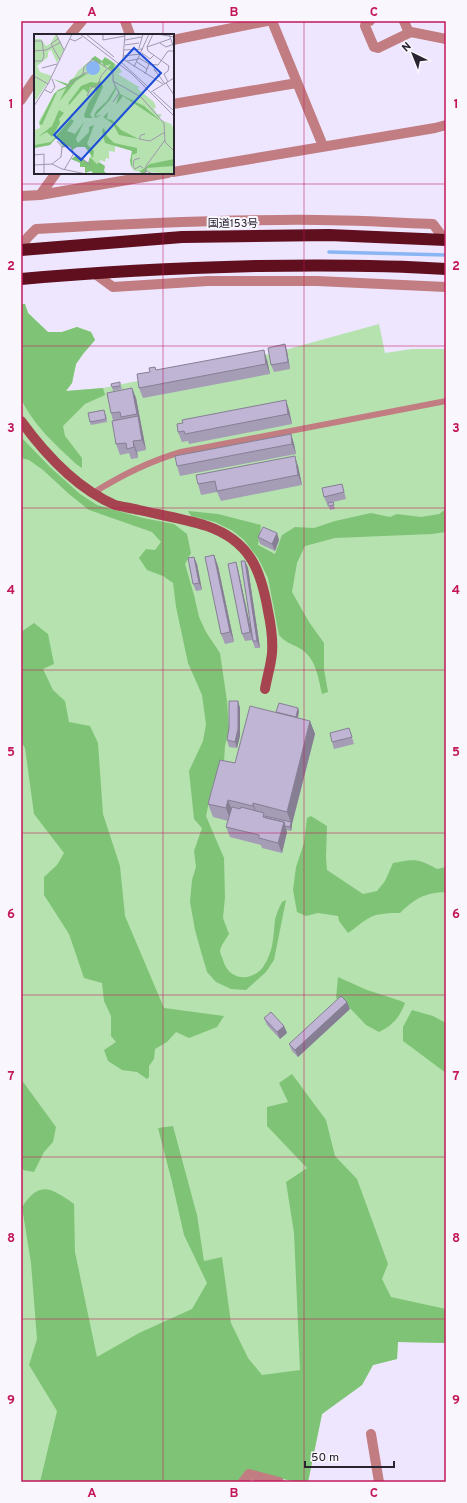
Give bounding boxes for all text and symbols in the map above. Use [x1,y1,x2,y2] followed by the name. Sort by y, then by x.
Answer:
[87,5,97,21] text: A
[230,5,239,21] text: B
[370,5,378,21] text: C
[34,34,174,174] inset map
[393,34,433,74] north arrow
[399,40,415,55] text: N
[8,97,14,113] text: 1
[453,97,459,113] text: 1
[208,217,258,231] street label: 国道153号
[7,259,15,275] text: 2
[452,259,460,275] text: 2
[7,421,15,437] text: 3
[452,421,460,437] text: 3
[7,583,15,599] text: 4
[452,583,460,599] text: 4
[7,745,15,761] text: 5
[452,745,460,761] text: 5
[7,907,15,923] text: 6
[452,907,460,923] text: 6
[8,1069,15,1085] text: 7
[453,1069,460,1085] text: 7
[7,1231,15,1247] text: 8
[452,1231,460,1247] text: 8
[7,1393,15,1409] text: 9
[452,1393,460,1409] text: 9
[305,1443,394,1469] scale bar
[311,1450,339,1466] text: 50 m
[87,1486,97,1502] text: A
[230,1486,239,1502] text: B
[370,1486,378,1502] text: C

